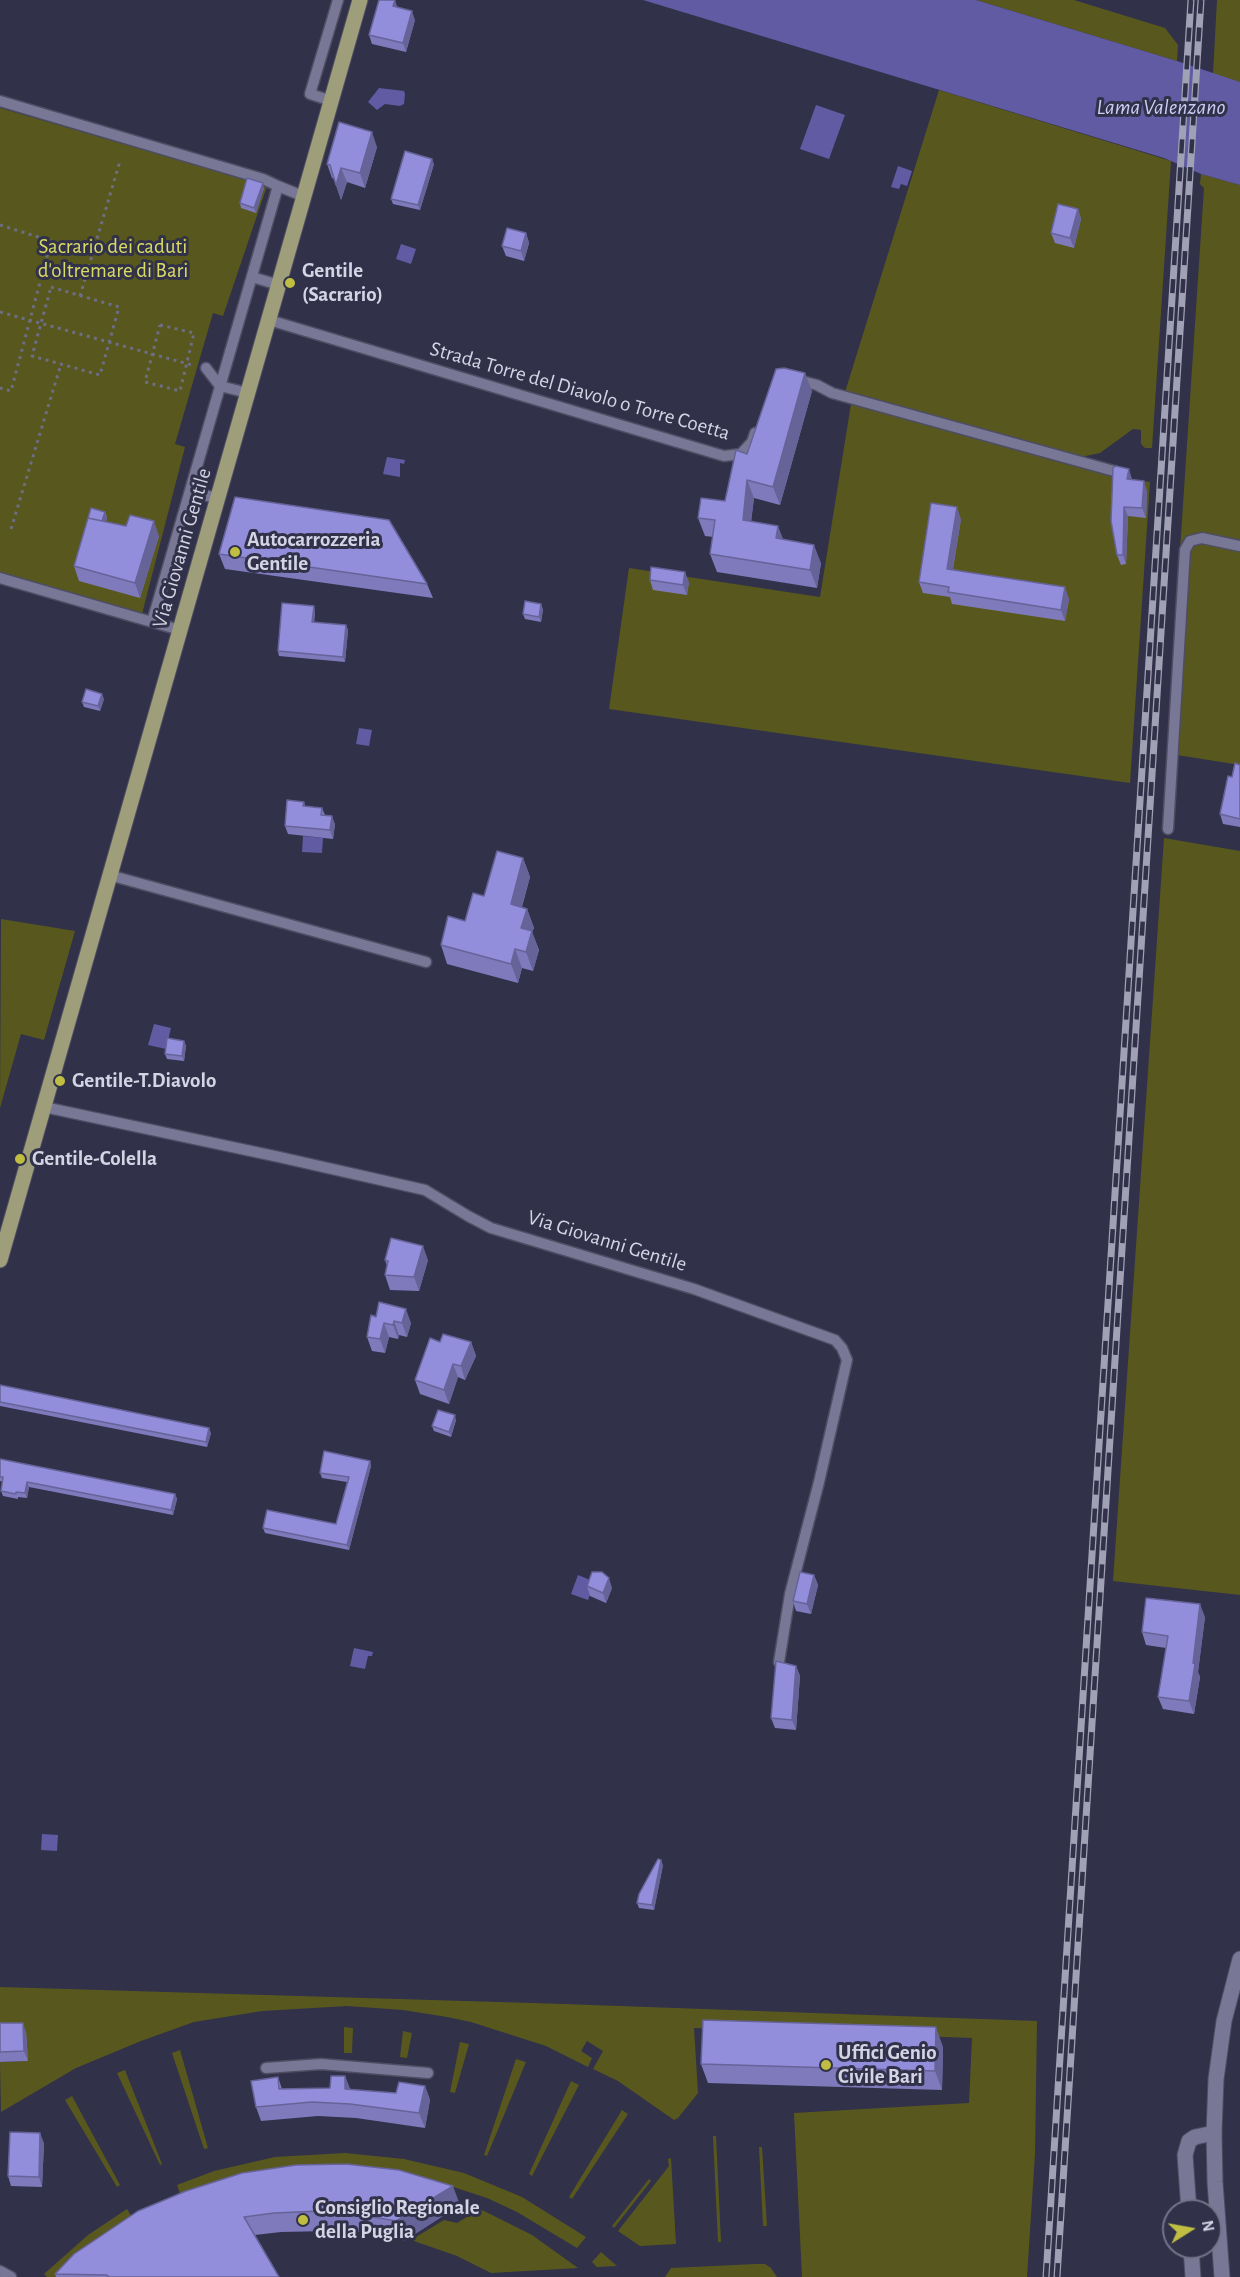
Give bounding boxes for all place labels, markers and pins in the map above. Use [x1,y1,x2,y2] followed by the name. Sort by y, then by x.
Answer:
[302,258,383,308] place label: Gentile (Sacrario)
[283,276,297,290] marker: Gentile (Sacrario)
[247,527,381,577] place label: Autocarrozzeria Gentile
[228,545,242,559] marker: Autocarrozzeria Gentile
[72,1068,216,1094] place label: Gentile-T.Diavolo
[53,1074,67,1088] marker: Gentile-T.Diavolo
[32,1146,157,1172] place label: Gentile-Colella
[13,1152,27,1166] marker: Gentile-Colella
[838,2040,937,2090] place label: Uffici Genio Civile Bari
[819,2058,833,2072] marker: Uffici Genio Civile Bari
[315,2195,480,2245] place label: Consiglio Regionale della Puglia
[296,2213,310,2227] marker: Consiglio Regionale della Puglia

